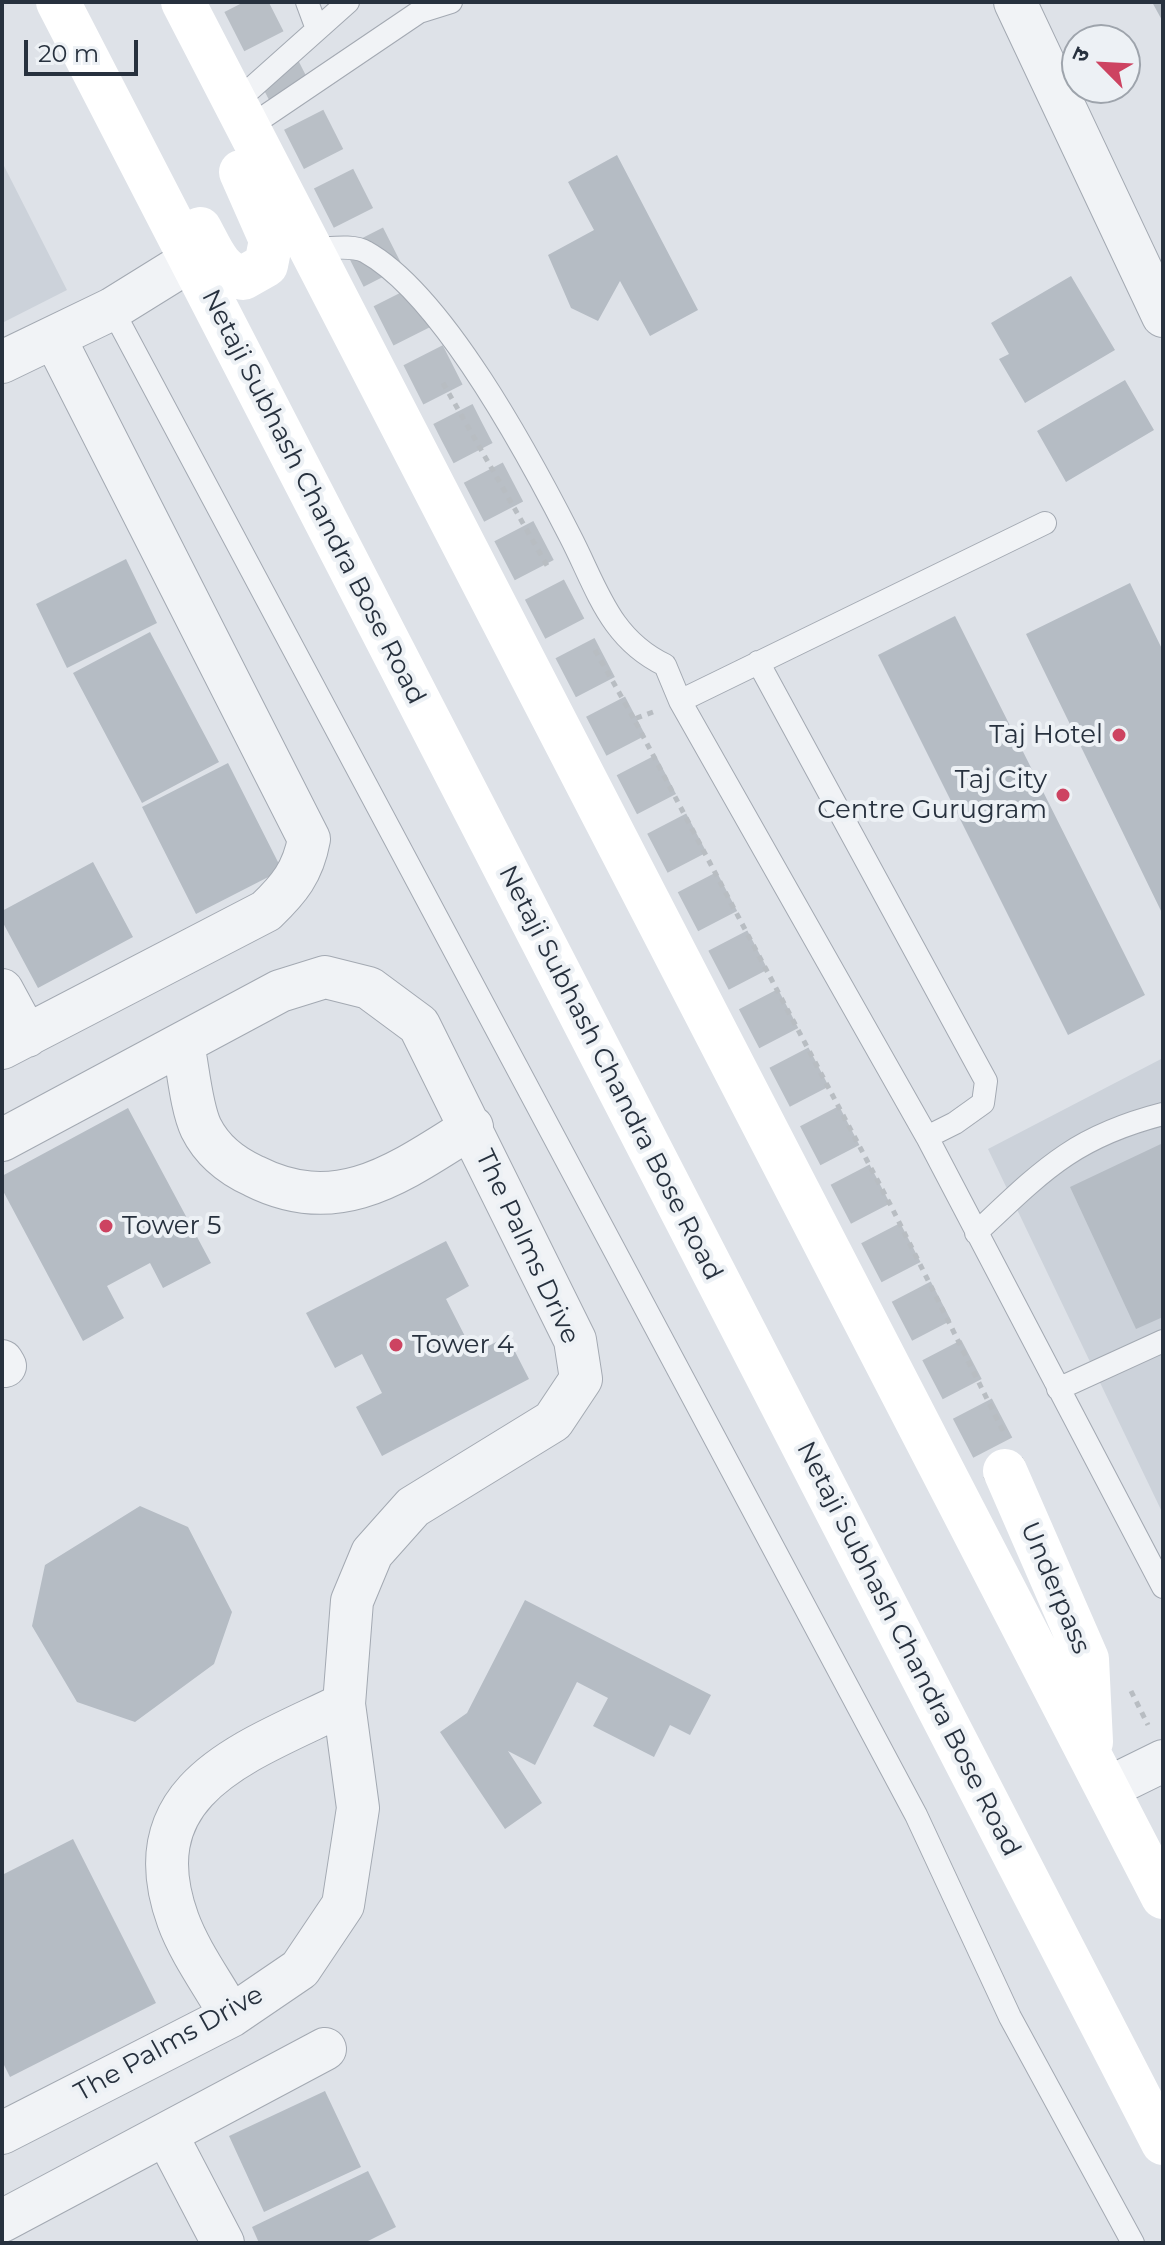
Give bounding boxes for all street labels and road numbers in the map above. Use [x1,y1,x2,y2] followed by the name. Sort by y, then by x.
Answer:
[194,284,432,710] street label: Netaji Subhash Chandra Bose Road
[491,860,729,1286] street label: Netaji Subhash Chandra Bose Road
[468,1145,586,1349] street label: The Palms Drive
[789,1436,1027,1862] street label: Netaji Subhash Chandra Bose Road
[1013,1517,1097,1659] street label: Underpass
[69,1979,269,2109] street label: The Palms Drive

